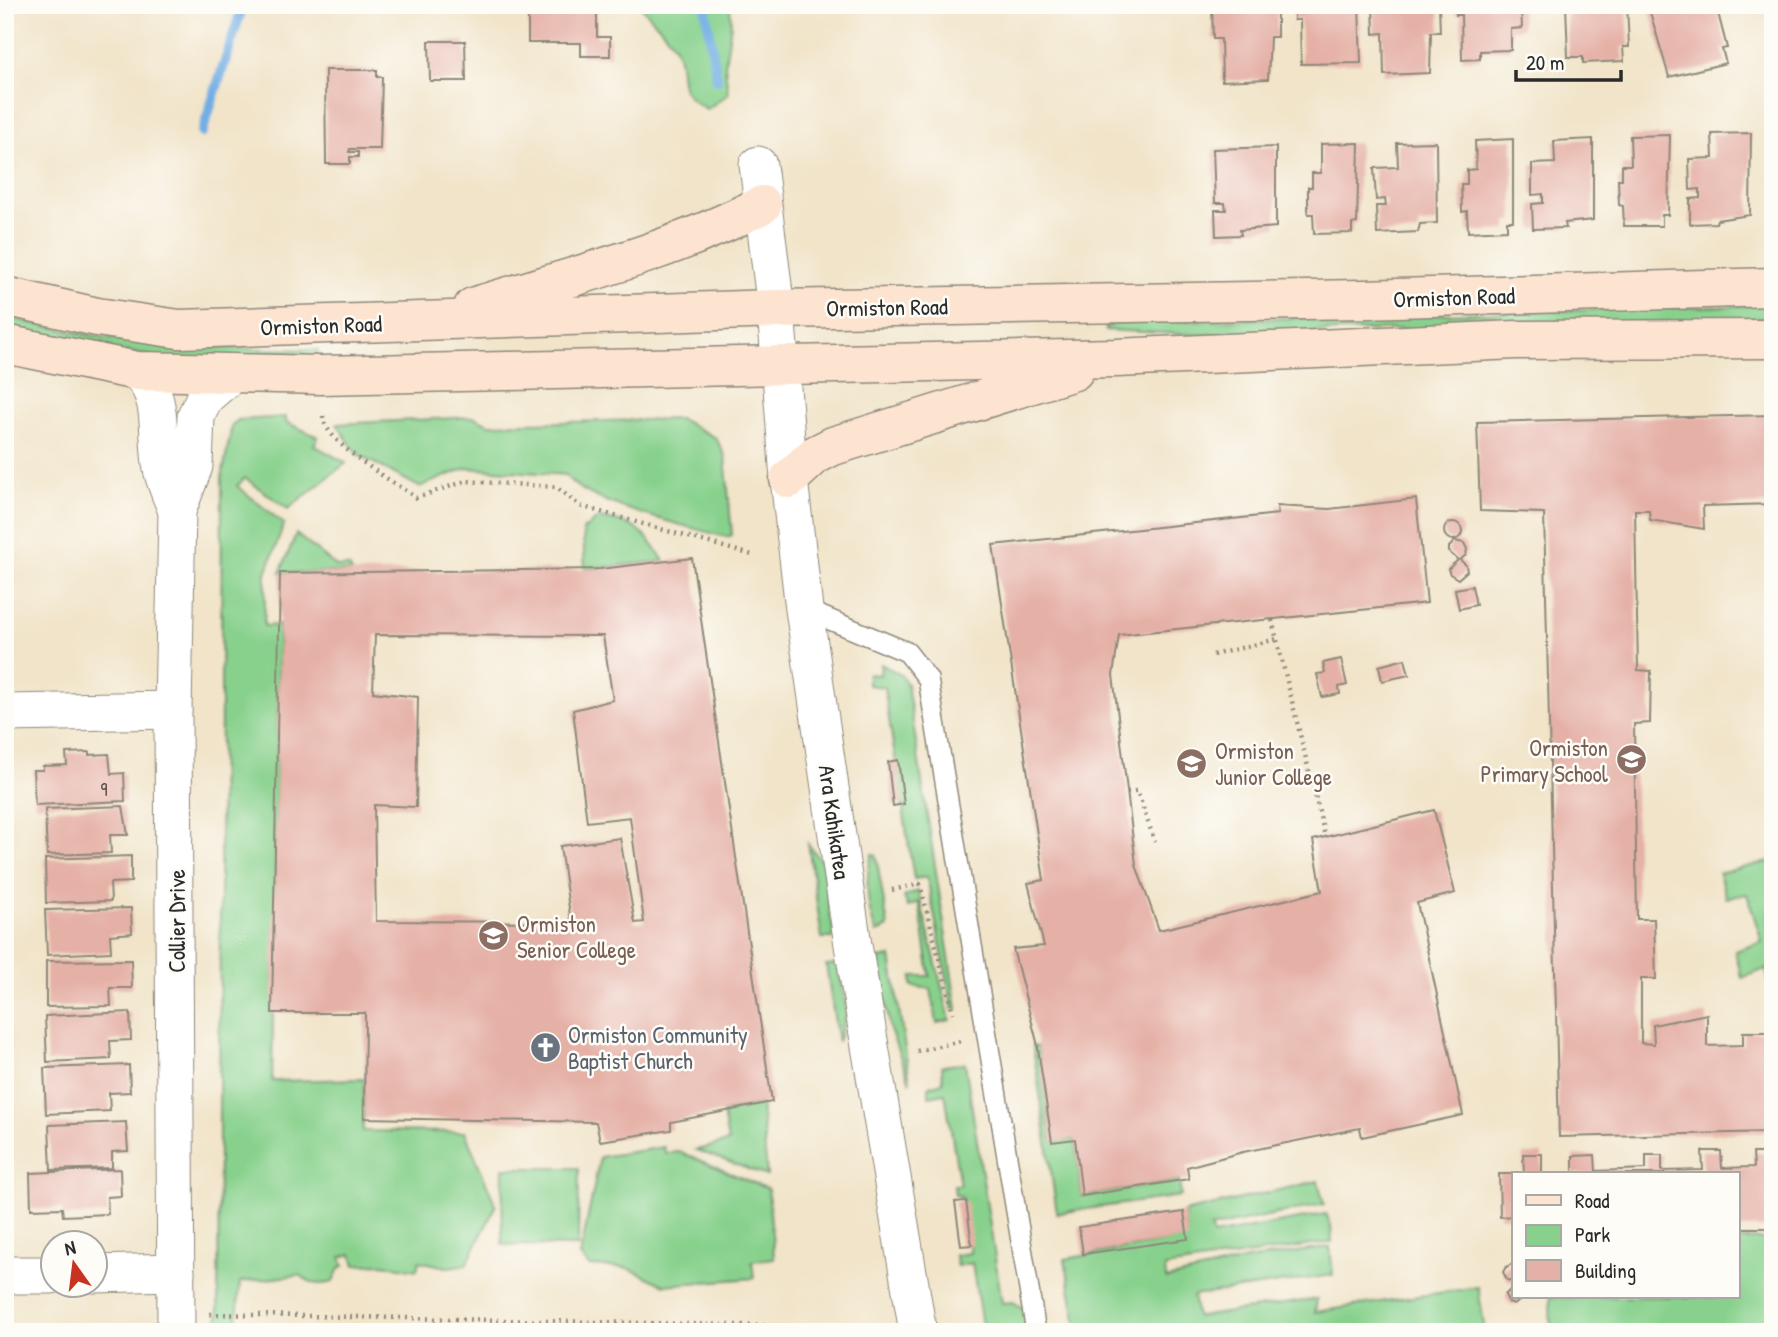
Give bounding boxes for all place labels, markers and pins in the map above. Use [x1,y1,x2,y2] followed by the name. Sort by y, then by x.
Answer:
[1481,732,1609,789] place label: Ormiston Primary School
[1215,735,1332,792] place label: Ormiston Junior College
[1614,743,1648,777] school or university icon: Ormiston Primary School
[1175,746,1209,780] school or university icon: Ormiston Junior College
[517,908,636,965] place label: Ormiston Senior College
[477,919,511,953] school or university icon: Ormiston Senior College
[568,1019,748,1076] place label: Ormiston Community Baptist Church
[528,1030,562,1064] church icon: Ormiston Community Baptist Church

